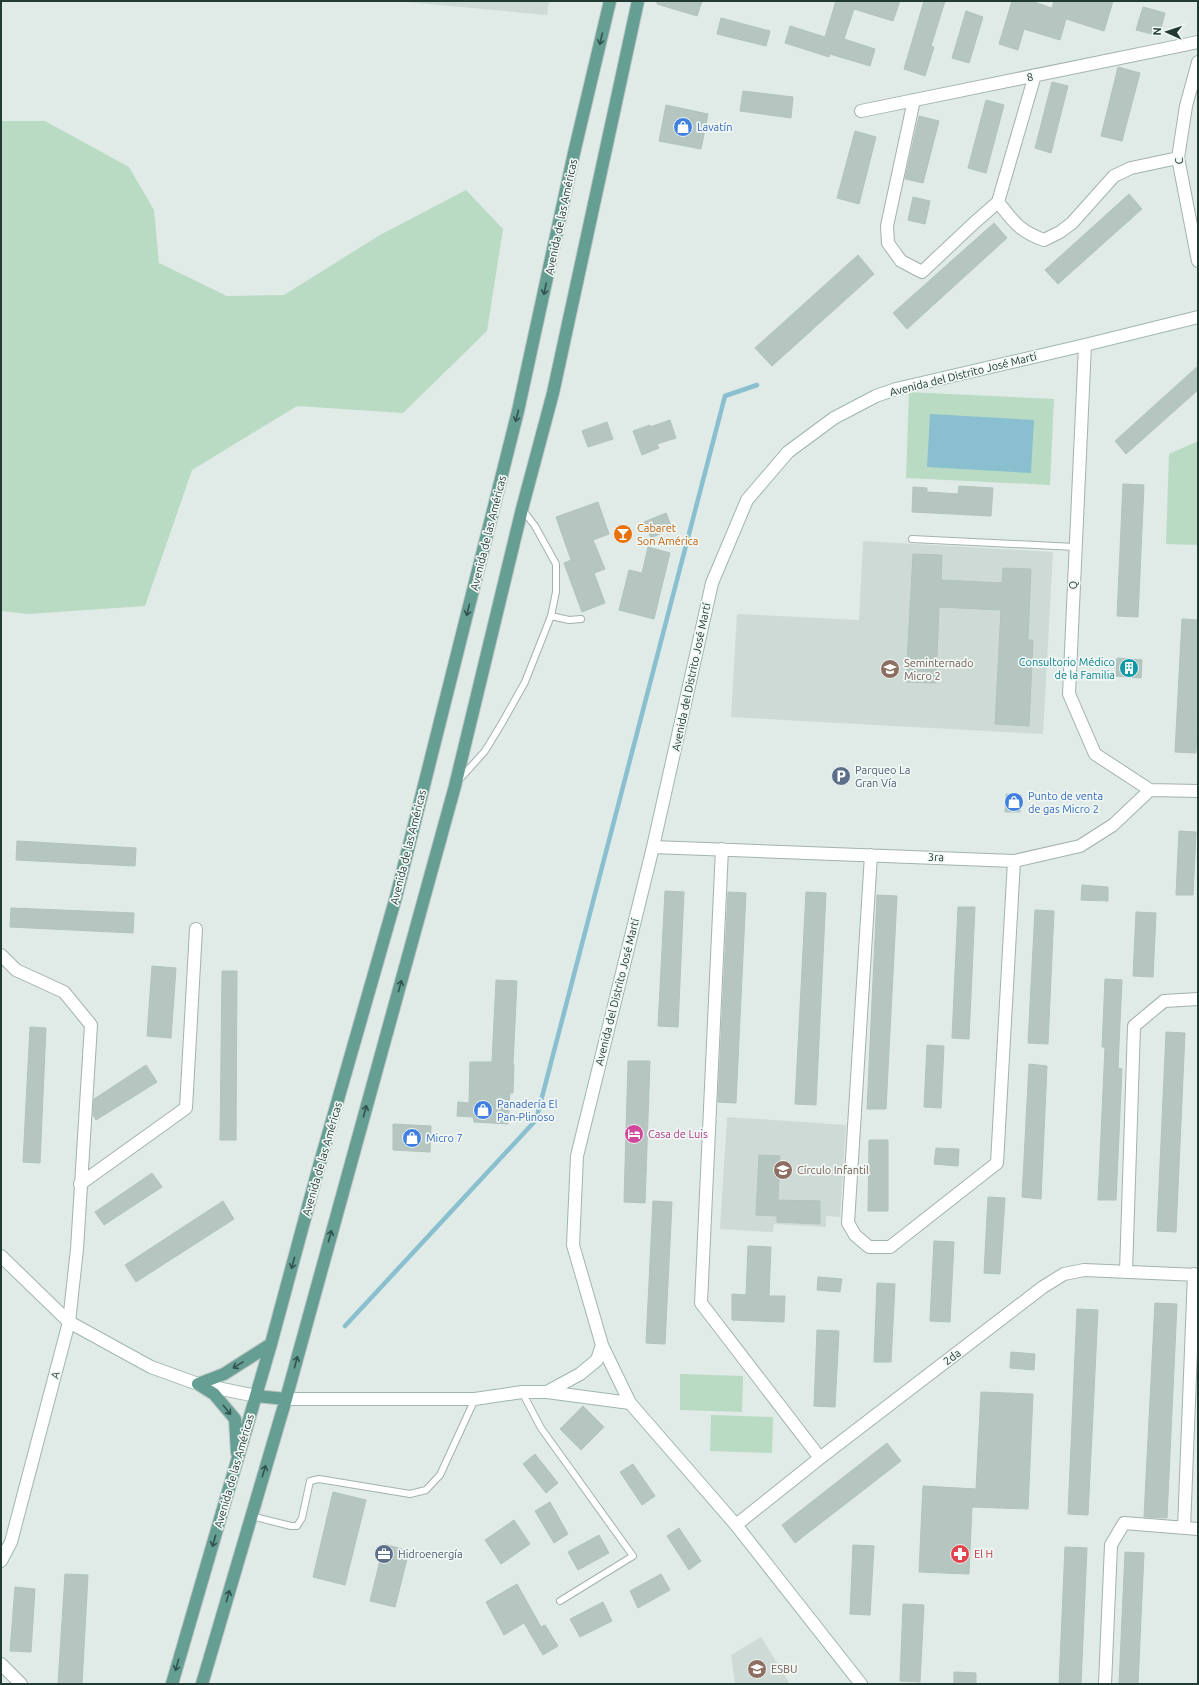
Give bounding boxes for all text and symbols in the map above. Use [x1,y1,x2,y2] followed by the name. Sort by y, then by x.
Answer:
[1147,12,1187,52] north arrow
[1151,27,1163,36] text: N
[596,32,604,45] one-way arrow
[1026,70,1034,84] street label: 8
[672,116,694,138] shop icon: Lavatín
[697,121,733,133] place label: Lavatín
[1173,157,1185,165] street label: C
[543,158,579,276] street label: Avenida de las Américas
[541,282,549,295] one-way arrow
[888,350,1038,398] street label: Avenida del Distrito José Martí
[513,409,521,422] one-way arrow
[468,474,508,592] street label: Avenida de las Américas
[637,522,698,547] place label: Cabaret Son América
[612,523,634,545] bar icon: Cabaret Son América
[1067,581,1079,589] street label: Q
[669,602,713,752] street label: Avenida del Distrito José Martí
[464,603,471,616] one-way arrow
[1019,656,1115,681] place label: Consultorio Médico de la Familia
[904,657,974,682] place label: Seminternado Micro 2
[1118,657,1140,679] building icon: Consultorio Médico de la Familia
[879,658,901,680] school or university icon: Seminternado Micro 2
[855,764,910,789] place label: Parqueo La Gran Vía
[830,765,852,787] parking icon: Parqueo La Gran Vía
[388,788,428,906] street label: Avenida de las Américas
[1028,790,1103,815] place label: Punto de venta de gas Micro 2
[1003,791,1025,813] shop icon: Punto de venta de gas Micro 2
[928,851,944,863] street label: 3ra
[593,917,641,1067] street label: Avenida del Distrito José Martí
[396,980,404,993] one-way arrow
[497,1098,558,1123] place label: Panadería El Pan-Plinoso
[472,1099,494,1121] shop icon: Panadería El Pan-Plinoso
[300,1100,344,1217] street label: Avenida de las Américas
[362,1105,369,1118] one-way arrow
[623,1123,645,1145] hotel icon: Casa de Luis
[401,1127,423,1149] shop icon: Micro 7
[648,1128,708,1140] place label: Casa de Luis
[426,1132,463,1144] place label: Micro 7
[772,1159,794,1181] school or university icon: Círculo Infantil
[797,1164,869,1176] place label: Círculo Infantil
[327,1230,335,1243] one-way arrow
[289,1256,297,1269] one-way arrow
[941,1347,963,1367] street label: 2da
[293,1356,300,1369] one-way arrow
[232,1362,244,1370] one-way arrow
[48,1369,62,1380] street label: A
[222,1404,231,1415] one-way arrow
[212,1412,256,1529] street label: Avenida de las Américas
[261,1465,268,1478] one-way arrow
[210,1534,217,1547] one-way arrow
[373,1543,395,1565] office icon: Hidroenergía
[949,1543,971,1565] pharmacy icon: El H
[398,1548,463,1560] place label: Hidroenergía
[974,1548,993,1560] place label: El H
[225,1589,232,1602] one-way arrow
[746,1658,768,1680] school or university icon: ESBU
[173,1659,180,1672] one-way arrow
[771,1663,797,1675] place label: ESBU

